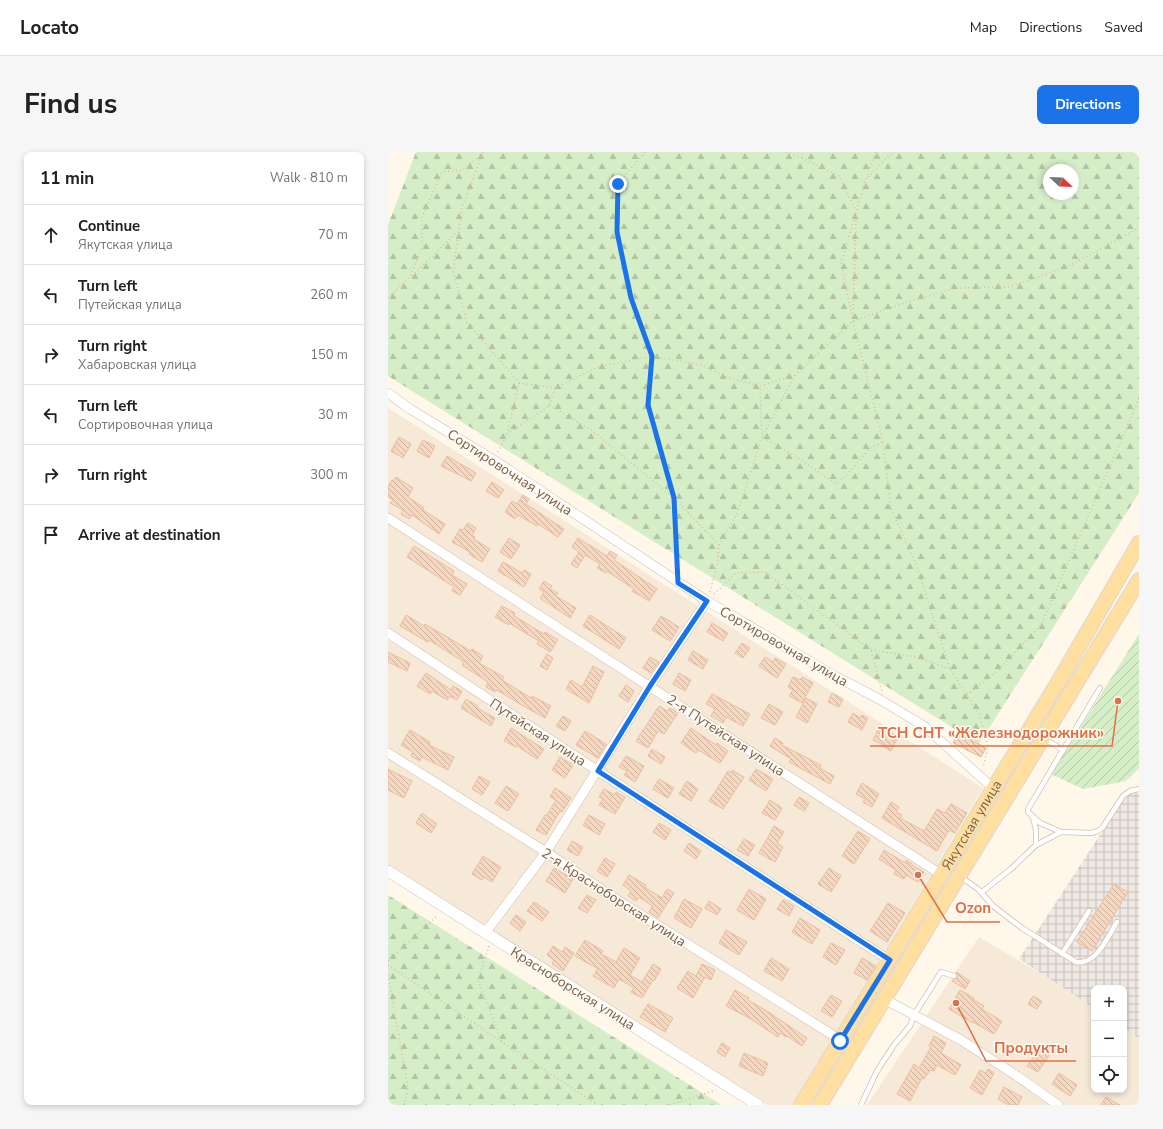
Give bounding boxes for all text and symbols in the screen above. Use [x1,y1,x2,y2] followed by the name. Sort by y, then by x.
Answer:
[20,15,79,41] text: Locato
[970,18,997,37] text: Map
[1019,18,1082,37] text: Directions
[1104,18,1143,37] text: Saved
[24,85,118,123] text: Find us
[1037,85,1139,124] button: Directions
[1043,164,1079,200] north arrow
[40,167,94,190] text: 11 min
[270,169,348,187] text: Walk · 810 m
[609,175,627,193] route end
[78,216,140,236] text: Continue
[40,224,62,246] icon: ahead
[318,226,348,244] text: 70 m
[78,236,173,254] text: Якутская улица
[78,276,137,296] text: Turn left
[40,284,62,306] icon: left
[310,286,348,304] text: 260 m
[78,296,182,314] text: Путейская улица
[78,336,147,356] text: Turn right
[40,344,62,366] icon: right
[310,346,348,364] text: 150 m
[78,356,197,374] text: Хабаровская улица
[78,396,137,416] text: Turn left
[40,404,62,426] icon: left
[318,406,348,424] text: 30 m
[78,416,213,434] text: Сортировочная улица
[444,425,576,520] street label: Сортировочная улица
[40,464,62,486] icon: right
[78,465,147,485] text: Turn right
[310,466,348,484] text: 300 m
[40,524,62,546] icon: arrive
[78,525,221,545] text: Arrive at destination
[716,602,851,691] street label: Сортировочная улица
[663,690,788,781] street label: 2-я Путейская улица
[486,694,590,771] street label: Путейская улица
[870,719,1112,746] callout: ТСН СНТ «Железнодорожник»
[878,723,1104,743] text: ТСН СНТ «Железнодорожник»
[937,776,1006,874] street label: Якутская улица
[538,843,690,951] street label: 2-я Красноборская улица
[947,895,1000,922] callout: Ozon
[955,898,991,918] text: Ozon
[507,942,639,1034] street label: Красноборская улица
[1091,985,1127,1093] map controls
[1091,985,1127,1021] button: +
[1091,1021,1127,1057] button: −
[831,1032,849,1050] route start
[986,1034,1076,1061] callout: Продукты
[994,1038,1068,1058] text: Продукты
[1091,1057,1127,1093] button: locate

